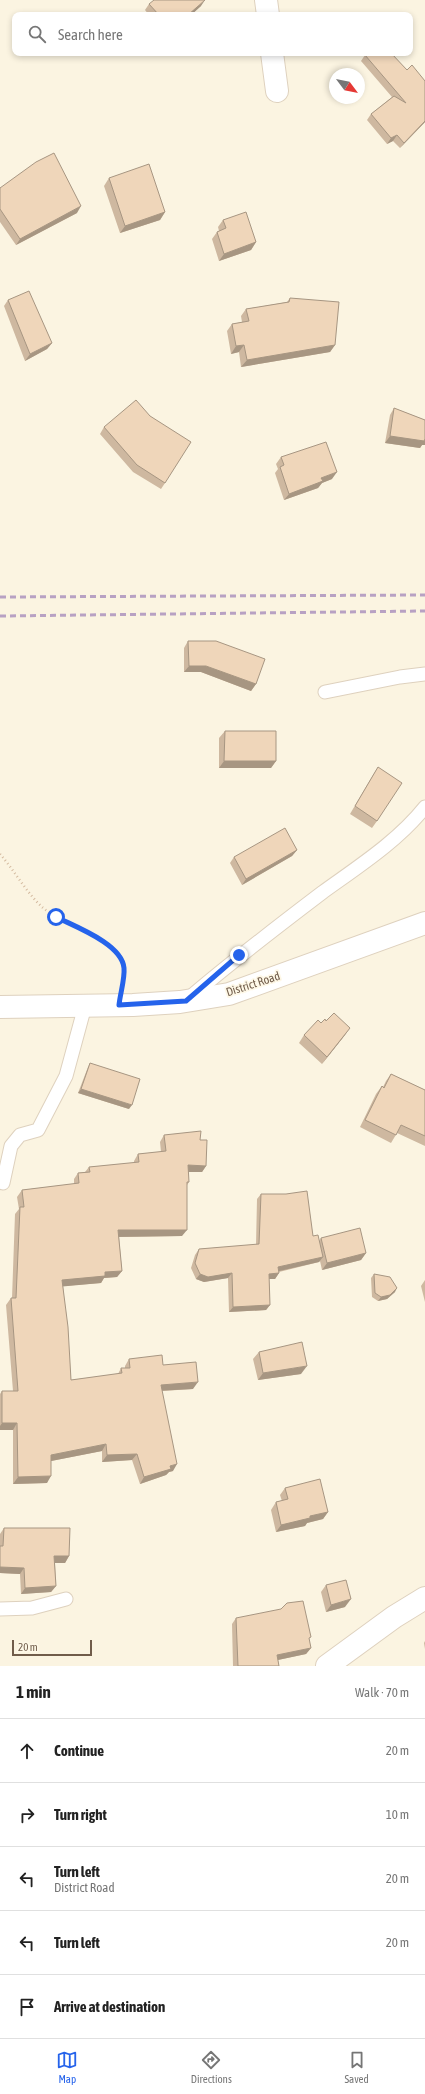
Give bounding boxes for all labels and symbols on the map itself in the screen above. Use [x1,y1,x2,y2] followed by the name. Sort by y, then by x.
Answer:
[329,68,365,104] north arrow
[47,908,65,926] route start
[230,946,248,964] route end
[224,969,282,999] street label: District Road
[12,1638,92,1657] scale bar

